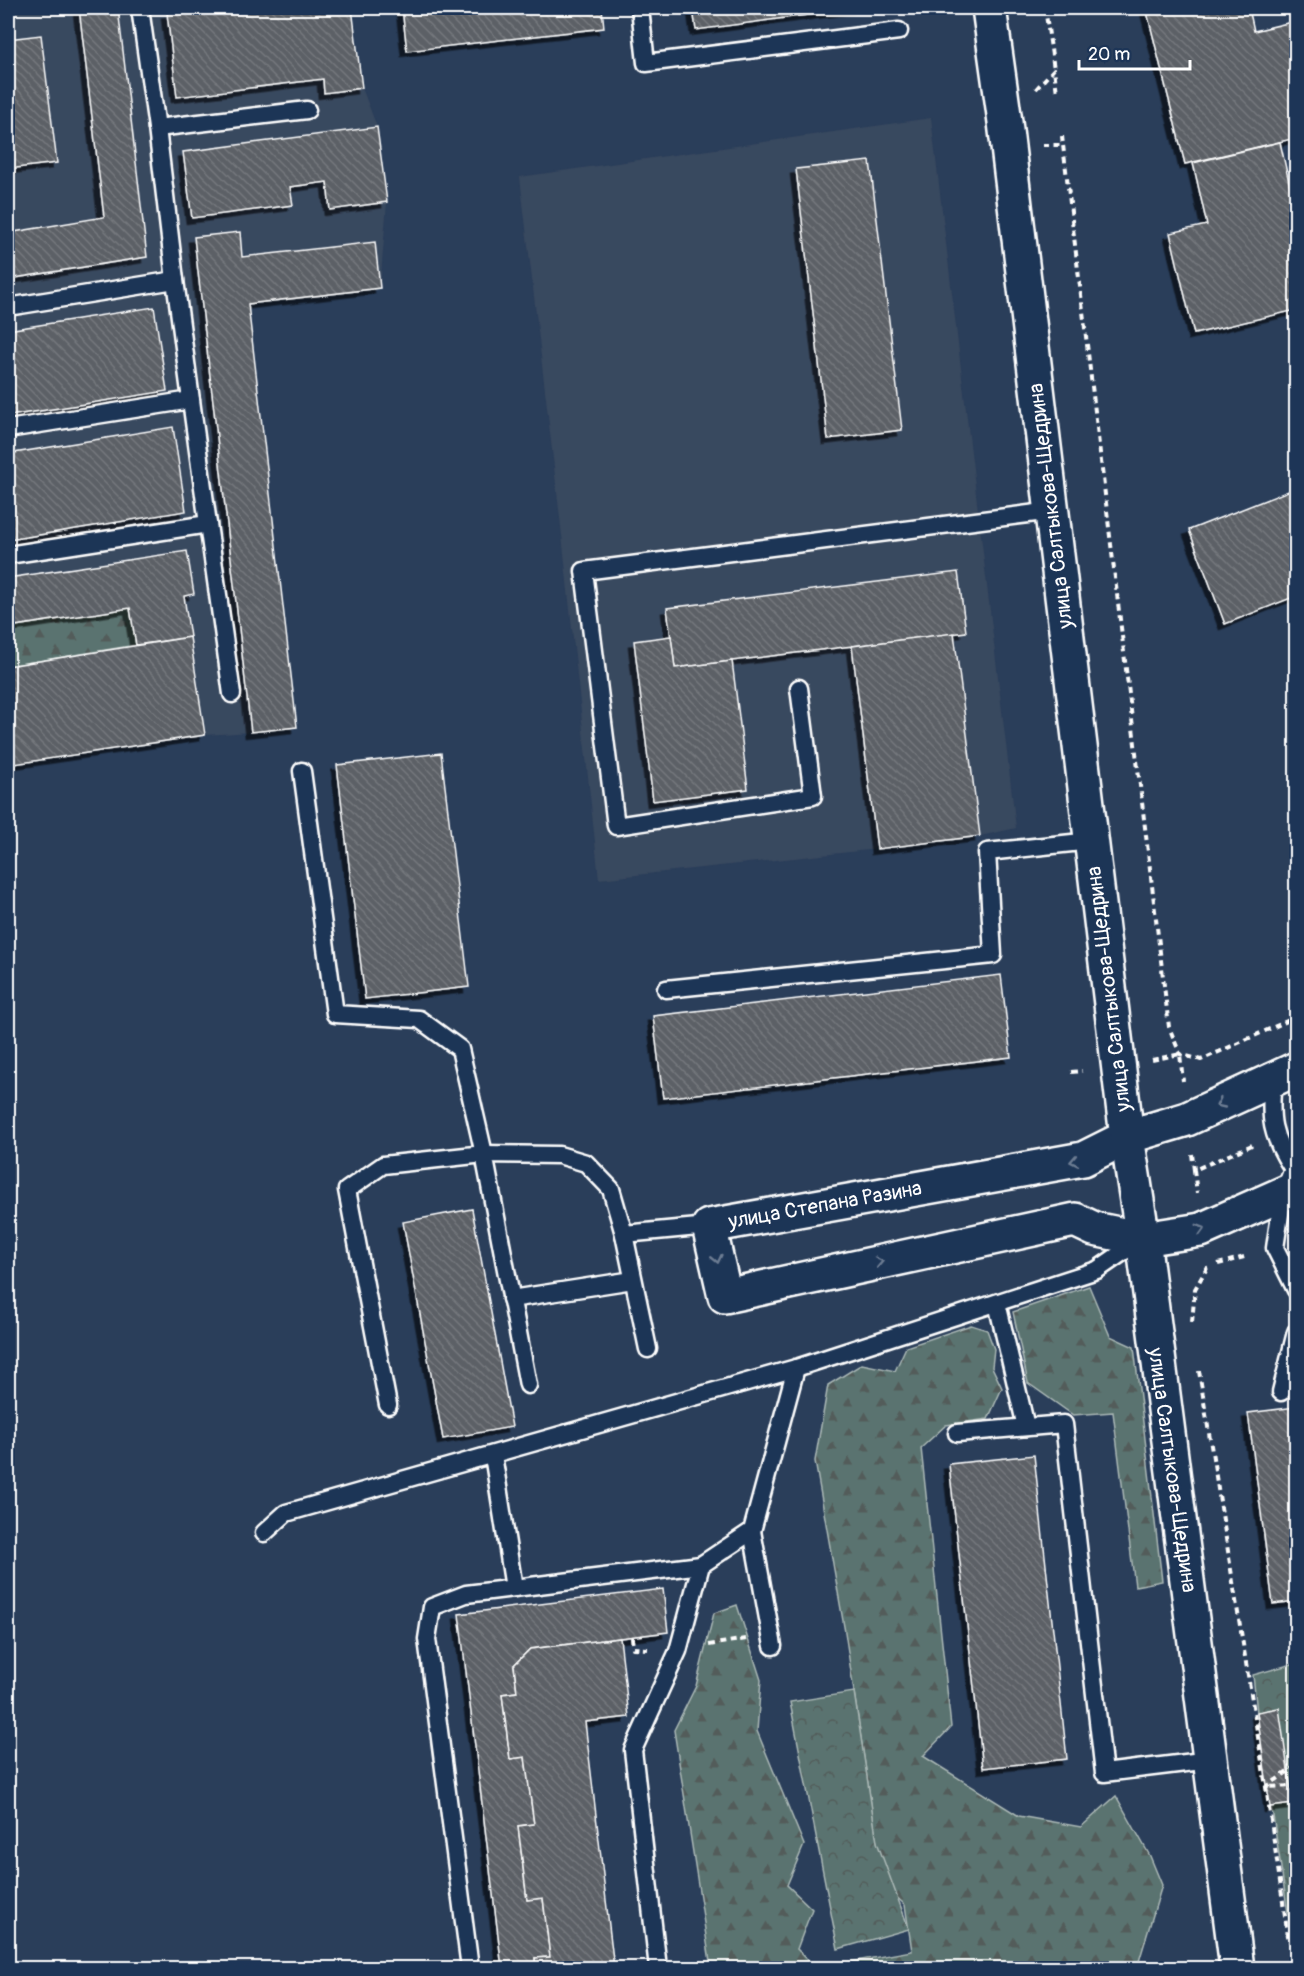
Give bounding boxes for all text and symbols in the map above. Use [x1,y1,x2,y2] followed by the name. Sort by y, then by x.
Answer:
[1079,33,1190,71] scale bar
[1088,43,1130,66] text: 20 m
[1023,382,1080,631] street label: улица Салтыкова-Щедрина
[1081,865,1138,1114] street label: улица Салтыкова-Щедрина
[1215,1097,1226,1109] one-way arrow
[1069,1154,1079,1167] one-way arrow
[725,1175,924,1235] street label: улица Степана Разина
[1195,1224,1206,1236] one-way arrow
[709,1254,722,1264] one-way arrow
[874,1257,884,1270] one-way arrow
[1141,1345,1203,1594] street label: улица Салтыкова-Щедрина

